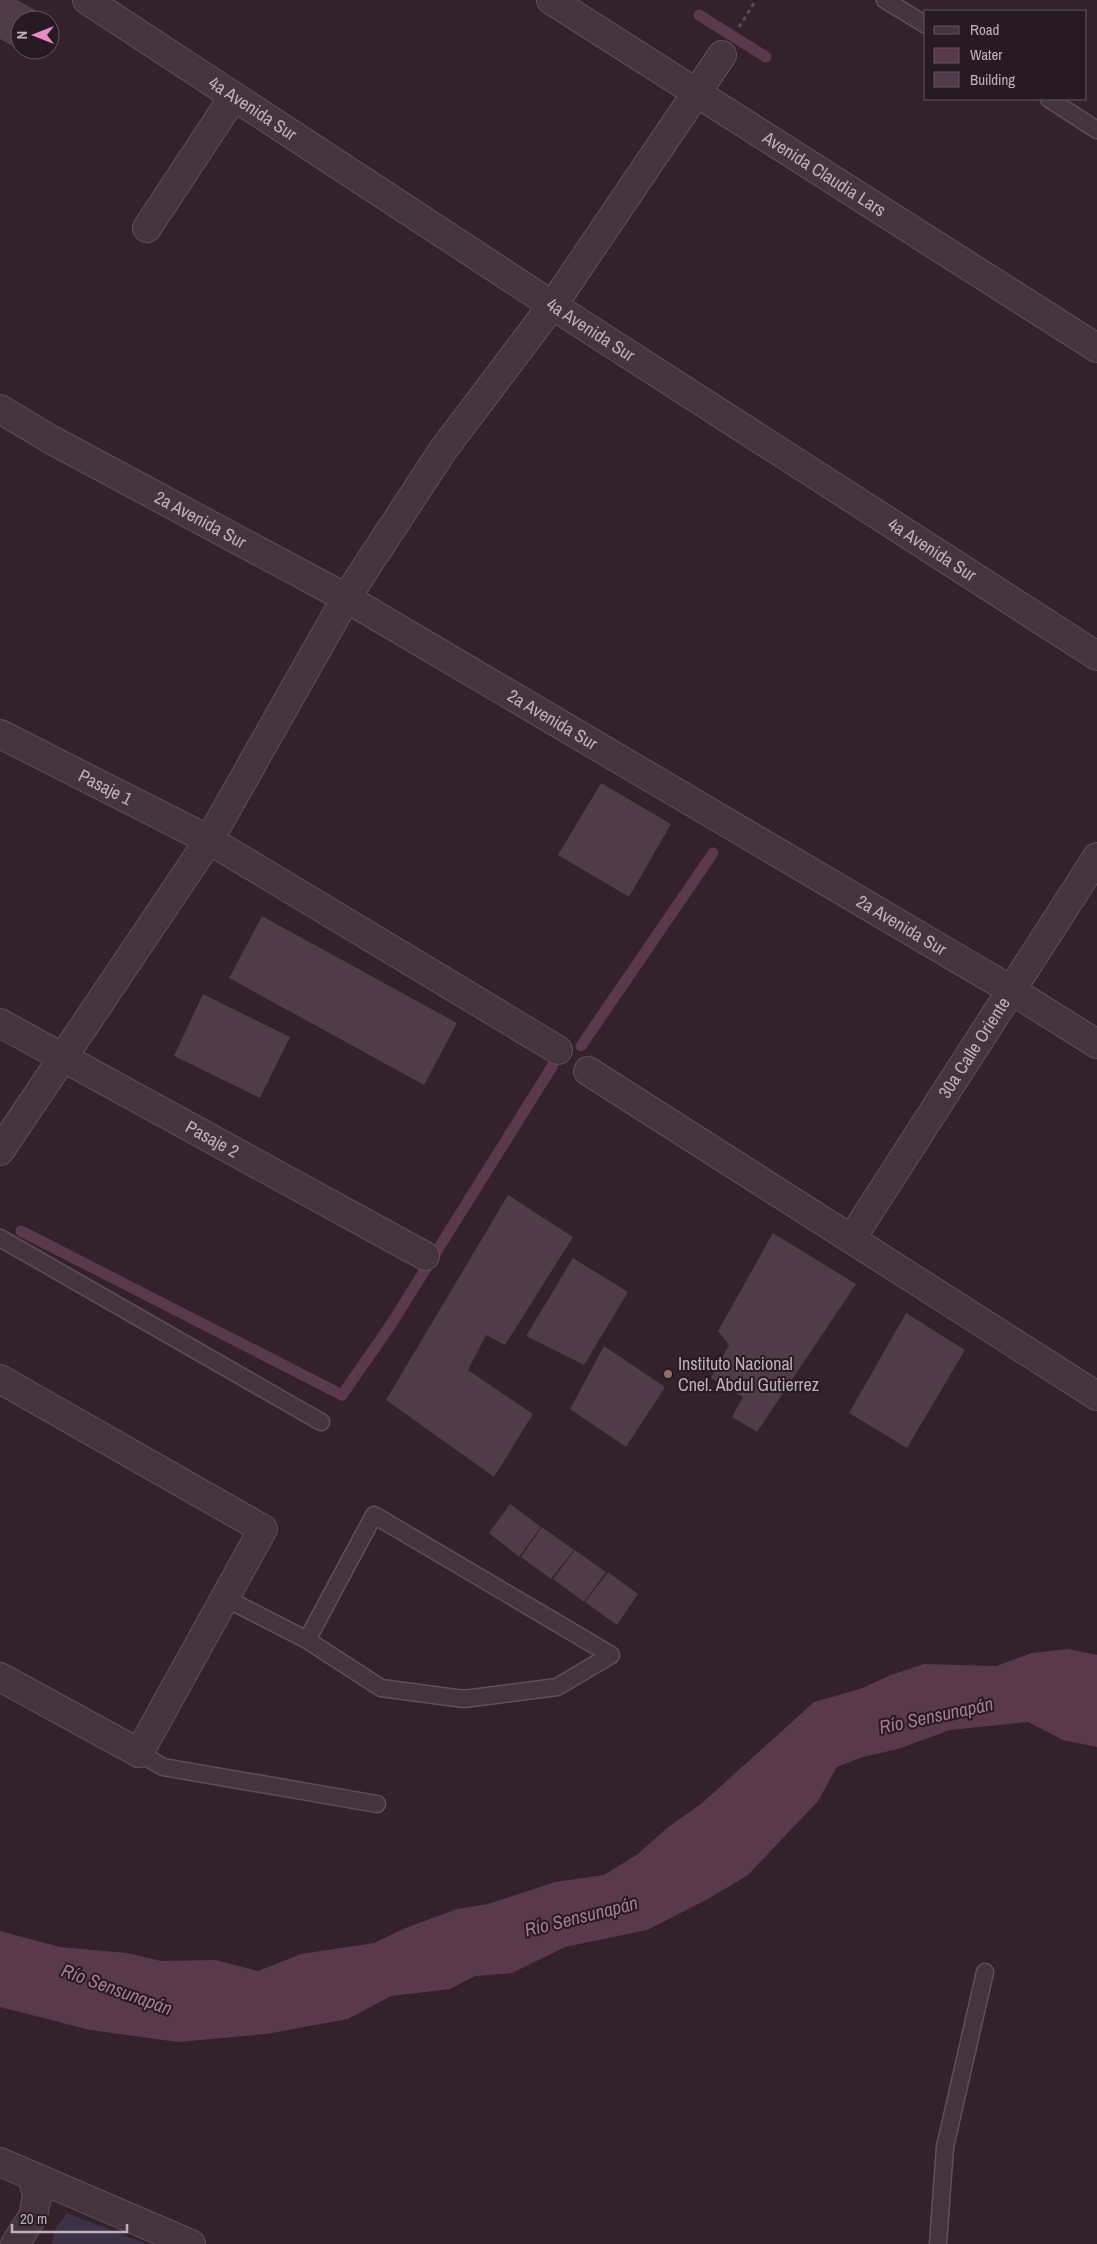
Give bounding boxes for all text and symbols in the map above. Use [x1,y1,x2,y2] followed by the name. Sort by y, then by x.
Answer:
[10,10,60,60] north arrow
[924,10,1087,100] legend
[970,19,999,40] text: Road
[13,31,31,39] text: N
[970,44,1002,65] text: Water
[970,69,1015,90] text: Building
[204,70,302,146] street label: 4a Avenida Sur
[757,125,891,222] street label: Avenida Claudia Lars
[542,292,640,367] street label: 4a Avenida Sur
[150,484,251,554] street label: 2a Avenida Sur
[883,511,981,587] street label: 4a Avenida Sur
[503,683,603,756] street label: 2a Avenida Sur
[74,763,137,811] street label: Pasaje 1
[852,889,951,961] street label: 2a Avenida Sur
[932,992,1016,1103] street label: 30a Calle Oriente
[181,1114,244,1164] street label: Pasaje 2
[678,1351,819,1397] place label: Instituto Nacional Cnel. Abdul Gutierrez
[662,1368,674,1380] marker: Instituto Nacional Cnel. Abdul Gutierrez
[877,1690,995,1740] water label: Río Sensunapán
[522,1889,640,1943] water label: Río Sensunapán
[58,1957,176,2021] water label: Río Sensunapán
[12,2202,128,2234] scale bar
[20,2208,47,2229] text: 20 m

